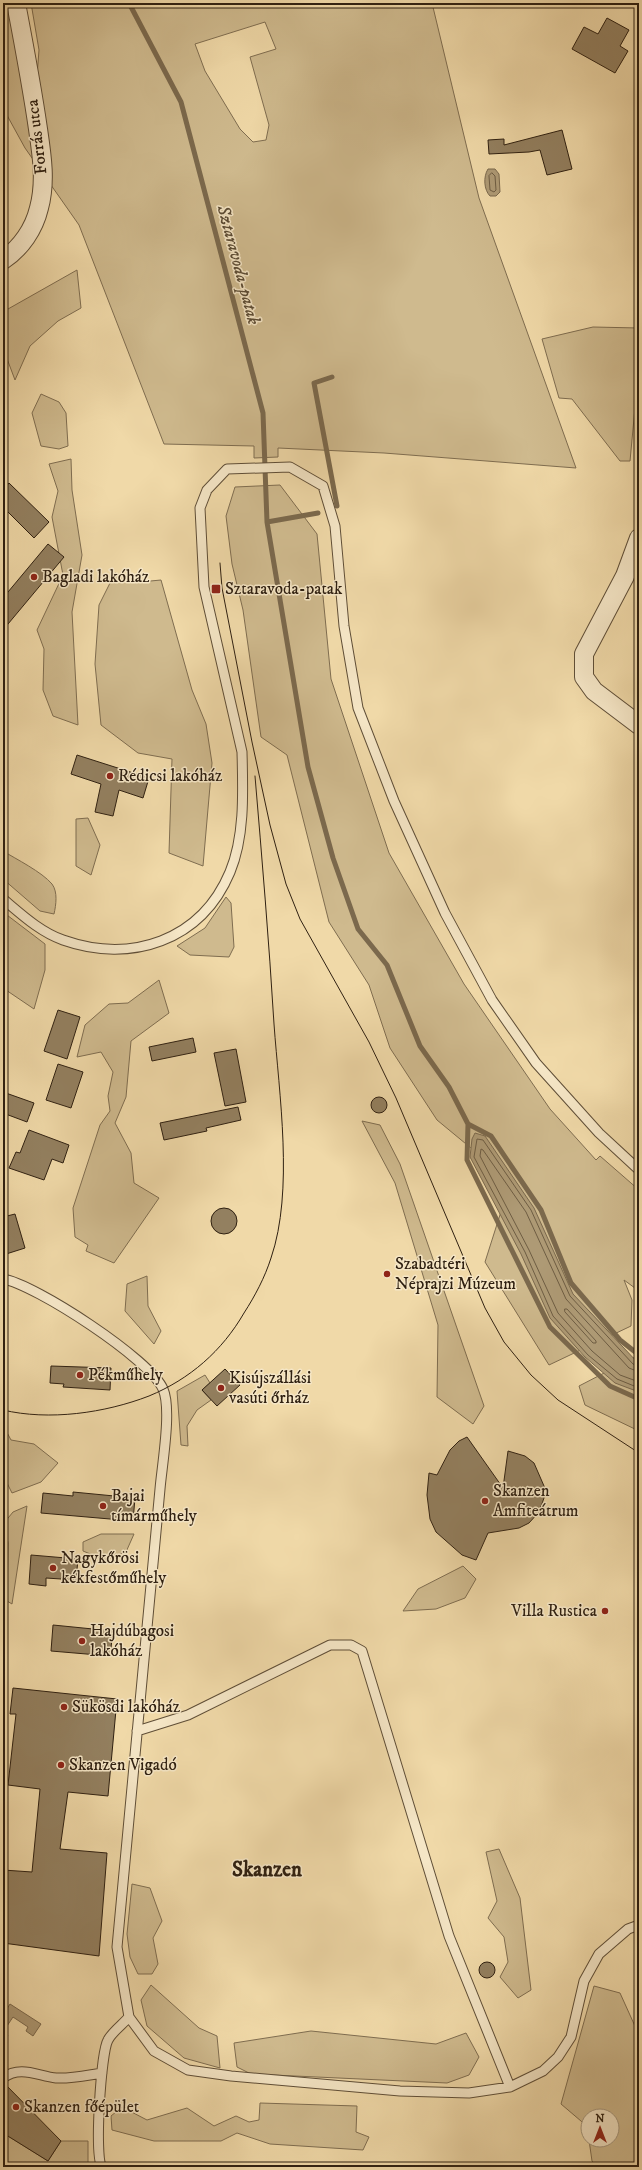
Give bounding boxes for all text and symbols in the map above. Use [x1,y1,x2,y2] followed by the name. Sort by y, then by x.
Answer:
[21,97,53,176] street label: Forrás utca
[211,202,265,327] water label: Sztaravoda-patak
[42,566,150,588] place label: Bagladi lakóház
[29,572,39,582] marker: Bagladi lakóház
[225,578,343,600] place label: Sztaravoda-patak
[210,583,222,595] marker: Sztaravoda-patak
[118,765,223,787] place label: Rédicsi lakóház
[105,771,115,781] marker: Rédicsi lakóház
[395,1253,516,1295] place label: Szabadtéri Néprajzi Múzeum
[382,1269,392,1279] marker: Szabadtéri Néprajzi Múzeum
[88,1364,164,1386] place label: Pékműhely
[228,1367,311,1409] place label: Kisújszállási vasúti őrház
[75,1370,85,1380] marker: Pékműhely
[216,1383,226,1393] marker: Kisújszállási vasúti őrház
[493,1480,579,1522] place label: Skanzen Amfiteátrum
[111,1485,198,1527] place label: Bajai tímárműhely
[480,1496,490,1506] marker: Skanzen Amfiteátrum
[98,1501,108,1511] marker: Bajai tímárműhely
[61,1547,167,1589] place label: Nagykőrösi kékfestőműhely
[48,1563,58,1573] marker: Nagykőrösi kékfestőműhely
[510,1600,598,1622] place label: Villa Rustica
[600,1606,610,1616] marker: Villa Rustica
[90,1620,174,1662] place label: Hajdúbagosi lakóház
[77,1636,87,1646] marker: Hajdúbagosi lakóház
[72,1696,181,1718] place label: Sükösdi lakóház
[59,1702,69,1712] marker: Sükösdi lakóház
[69,1754,177,1776] place label: Skanzen Vigadó
[56,1760,66,1770] marker: Skanzen Vigadó
[232,1857,303,1883] district label: Skanzen
[24,2096,140,2118] place label: Skanzen főépület
[11,2102,21,2112] marker: Skanzen főépület
[580,2108,620,2148] north arrow
[595,2112,605,2126] text: N

